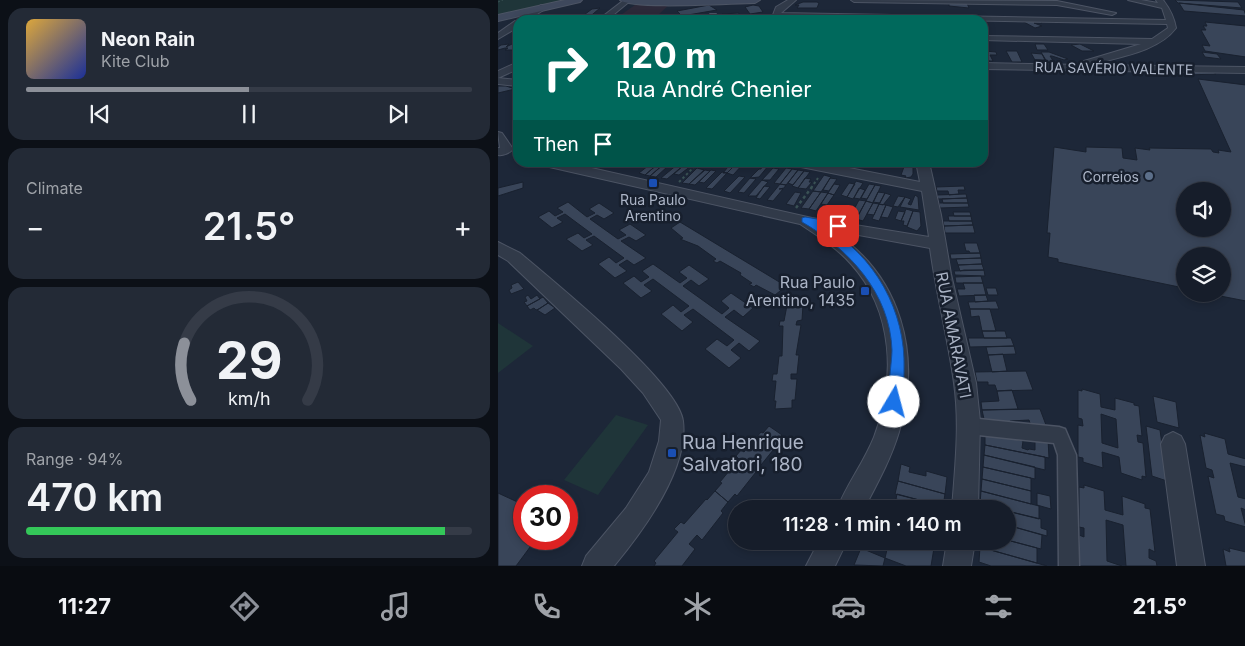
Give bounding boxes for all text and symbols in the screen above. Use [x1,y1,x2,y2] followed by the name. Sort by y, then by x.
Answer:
[101,28,195,51] text: Neon Rain
[616,34,717,76] text: 120 m
[533,35,598,100] icon: right
[101,51,170,71] text: Kite Club
[1035,58,1193,78] street label: RUA SAVÉRIO VALENTE
[616,76,812,102] text: Rua André Chenier
[86,100,114,128] icon: previous
[235,100,263,128] icon: pause
[384,100,412,128] icon: next
[589,130,617,158] icon: arrive
[533,133,579,156] text: Then
[1083,168,1139,185] place label: Correios
[1143,170,1155,182] marker: Correios
[647,177,659,189] marker: Rua Paulo Arentino
[26,178,83,198] text: Climate
[1176,182,1231,302] map controls
[1176,182,1231,237] button: sound
[620,191,686,224] place label: Rua Paulo Arentino
[203,203,295,249] text: 21.5°
[817,205,859,247] pin
[26,210,45,244] text: −
[453,210,472,244] text: +
[824,212,852,240] icon: arrive
[1176,247,1231,302] button: layers
[932,270,976,400] street label: RUA AMARAVATI
[746,272,855,310] place label: Rua Paulo Arentino, 1435
[859,285,871,297] marker: Rua Paulo Arentino, 1435
[216,329,282,392] text: 29
[867,375,919,427] position arrow
[228,388,270,409] text: km/h
[682,431,804,476] place label: Rua Henrique Salvatori, 180
[666,447,678,459] marker: Rua Henrique Salvatori, 180
[26,449,123,469] text: Range · 94%
[26,474,163,520] text: 470 km
[513,485,578,550] speed limit sign: 30
[782,513,962,536] text: 11:28 · 1 min · 140 m
[227,589,262,624] icon: directions
[378,589,413,624] icon: music
[529,589,564,624] icon: phone
[680,589,715,624] icon: climate
[831,589,866,624] icon: car
[981,589,1016,624] icon: filters
[58,593,111,619] text: 11:27
[1132,593,1187,619] text: 21.5°

